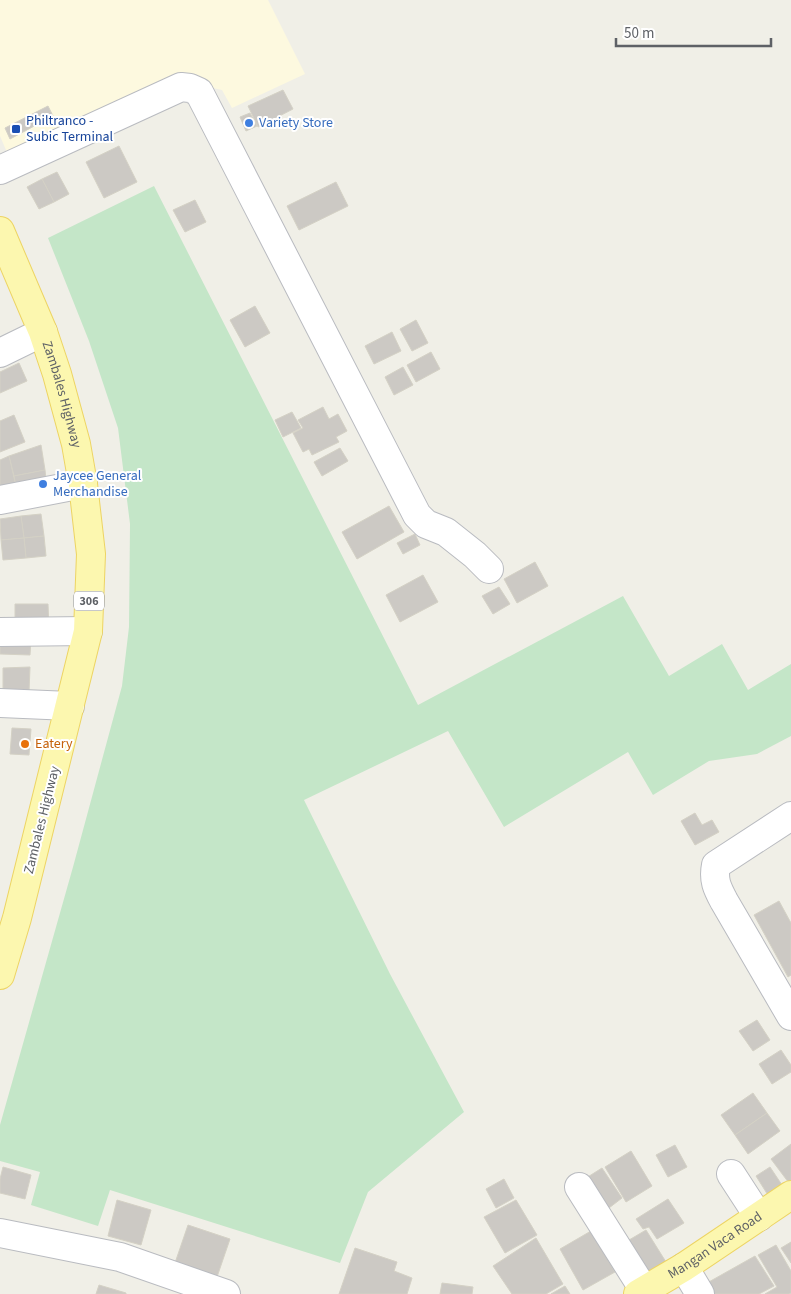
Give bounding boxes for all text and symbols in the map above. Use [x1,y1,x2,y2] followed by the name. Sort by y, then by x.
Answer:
[616,15,771,47] scale bar
[624,23,654,44] text: 50 m
[26,111,114,147] place label: Philtranco - Subic Terminal
[259,113,333,133] place label: Variety Store
[243,117,255,129] marker: Variety Store
[10,123,22,135] marker: Philtranco - Subic Terminal
[37,338,87,450] street label: Zambales Highway
[53,466,142,502] place label: Jaycee General Merchandise
[37,478,49,490] marker: Jaycee General Merchandise
[74,592,104,610] road number: 306
[35,734,73,754] place label: Eatery
[19,738,31,750] marker: Eatery
[19,764,65,876] street label: Zambales Highway
[664,1207,766,1284] street label: Mangan Vaca Road

